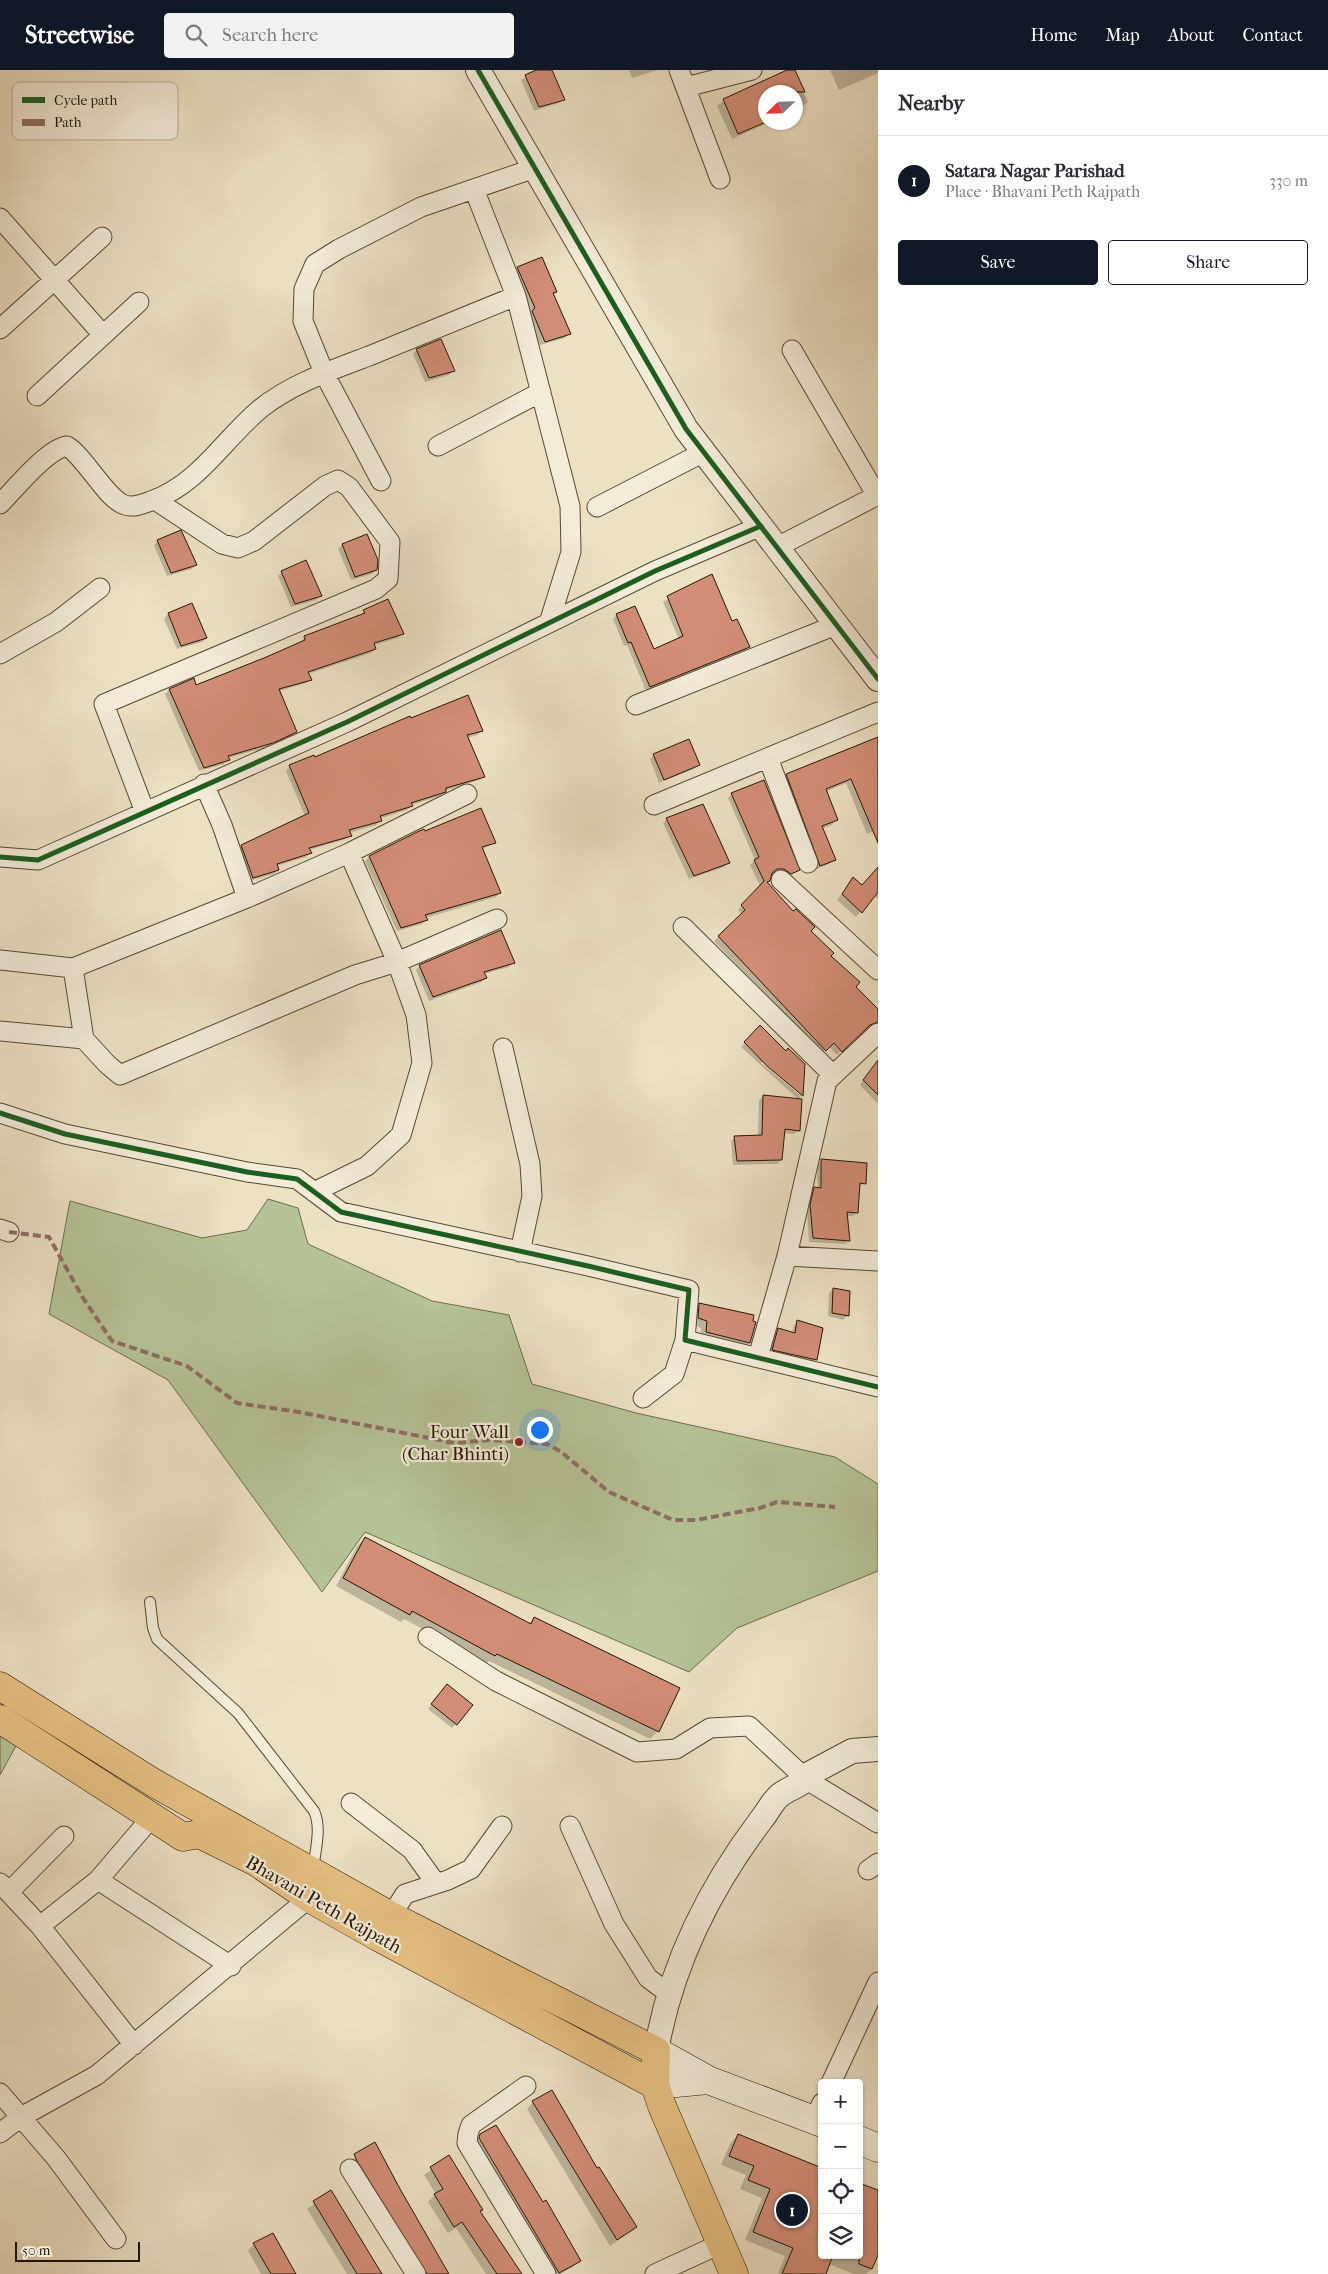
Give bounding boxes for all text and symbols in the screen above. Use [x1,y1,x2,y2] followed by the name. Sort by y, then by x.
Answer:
[164,13,514,58] search box
[25,21,134,49] text: Streetwise
[182,21,210,49] icon: search
[222,24,318,46] text: Search here
[1030,25,1077,46] text: Home
[1105,25,1140,46] text: Map
[1168,25,1214,46] text: About
[1242,25,1303,46] text: Contact
[12,82,178,140] legend
[758,85,803,130] north arrow
[898,91,964,115] text: Nearby
[54,92,118,109] text: Cycle path
[54,114,82,131] text: Path
[945,160,1124,182] text: Satara Nagar Parishad
[911,171,917,190] text: 1
[1269,171,1308,190] text: 330 m
[945,182,1140,201] text: Place · Bhavani Peth Rajpath
[898,240,1098,285] button: Save
[1108,240,1308,285] button: Share
[527,1417,553,1443] your location
[402,1421,509,1465] place label: Four Wall (Char Bhinti)
[513,1436,525,1448] marker: Four Wall (Char Bhinti)
[242,1851,406,1959] street label: Bhavani Peth Rajpath
[818,2079,863,2259] map controls
[818,2079,863,2124] button: +
[818,2124,863,2169] button: −
[818,2169,863,2214] button: locate
[776,2191,808,2229] pin: 1
[818,2214,863,2259] button: layers
[15,2239,140,2262] scale bar
[22,2242,50,2259] text: 50 m

